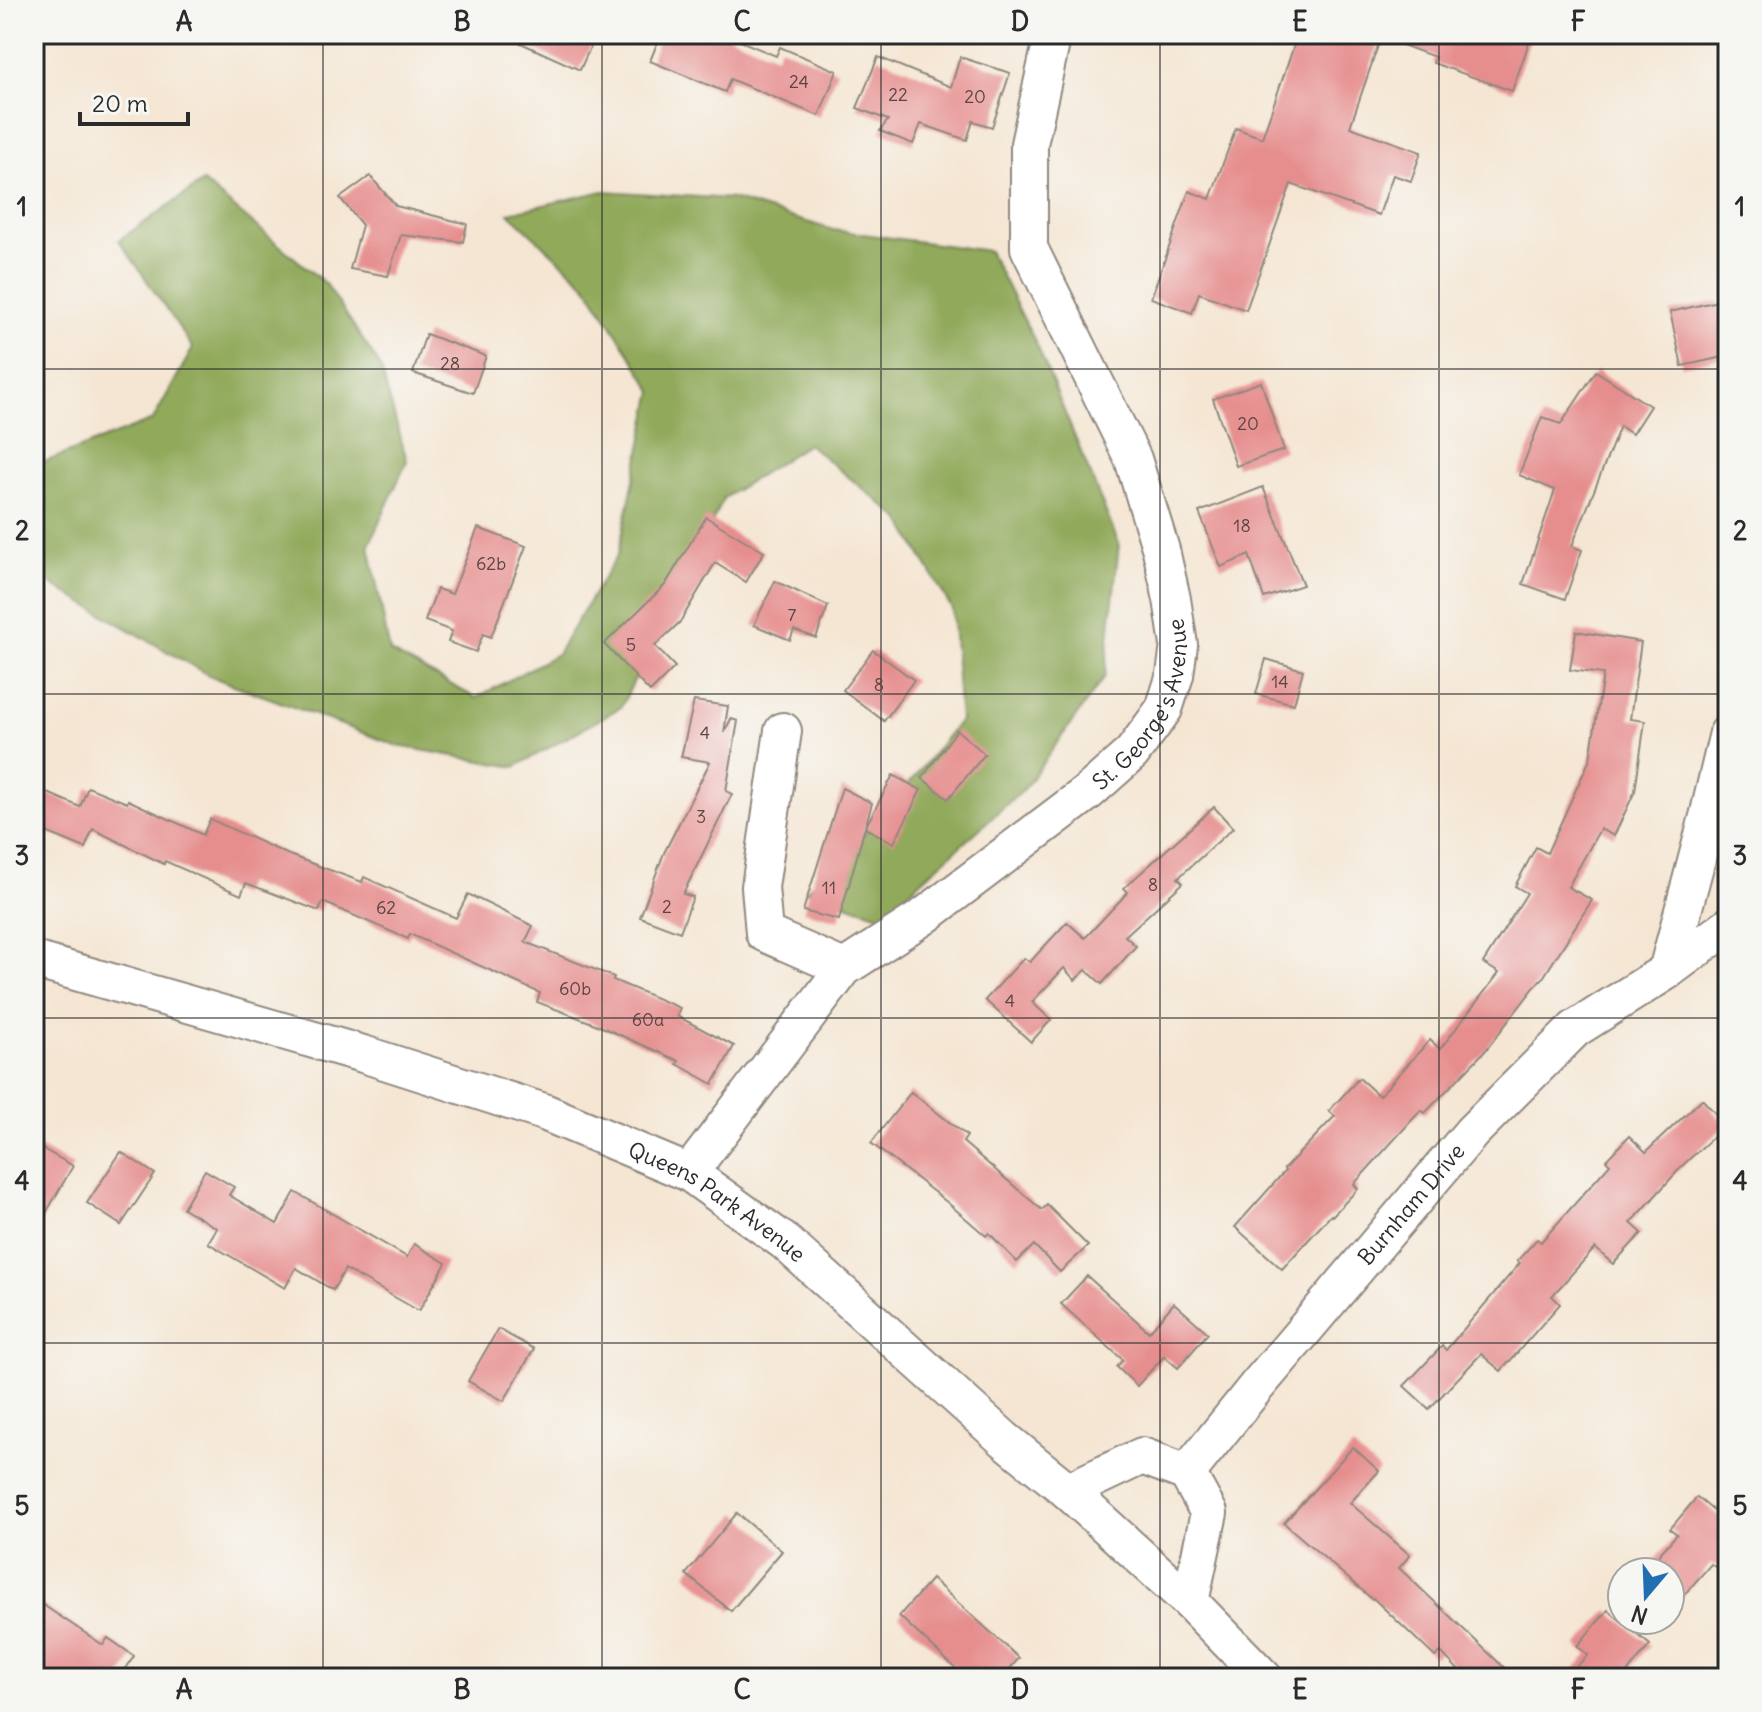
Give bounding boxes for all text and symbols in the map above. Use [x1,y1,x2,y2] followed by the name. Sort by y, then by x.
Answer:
[176,5,193,38] text: A
[453,5,471,38] text: B
[733,5,751,38] text: C
[1011,5,1029,38] text: D
[1292,5,1308,38] text: E
[1571,5,1586,38] text: F
[789,70,809,93] house number: 24
[80,76,188,126] scale bar
[888,83,908,106] house number: 22
[964,85,986,108] house number: 20
[92,88,148,118] text: 20 m
[17,190,27,223] text: 1
[1735,190,1745,223] text: 1
[440,352,460,375] house number: 28
[1237,412,1259,435] house number: 20
[15,514,29,547] text: 2
[1233,514,1251,537] house number: 18
[1733,514,1747,547] text: 2
[476,552,506,575] house number: 62b
[788,603,797,626] house number: 7
[1086,617,1193,796] street label: St. George's Avenue
[626,633,636,656] house number: 5
[1271,670,1289,693] house number: 14
[874,673,884,696] house number: 8
[700,721,710,744] house number: 4
[696,805,706,828] house number: 3
[15,839,29,872] text: 3
[1733,839,1747,872] text: 3
[1148,873,1158,896] house number: 8
[822,876,836,899] house number: 11
[662,895,672,918] house number: 2
[376,896,396,919] house number: 62
[559,977,591,1000] house number: 60b
[1005,989,1015,1012] house number: 4
[632,1008,664,1031] house number: 60a
[624,1135,811,1268] street label: Queens Park Avenue
[1352,1137,1470,1271] street label: Burnham Drive
[14,1164,30,1197] text: 4
[1732,1164,1748,1197] text: 4
[15,1489,30,1522] text: 5
[1733,1489,1748,1522] text: 5
[1606,1556,1686,1636] north arrow
[1628,1599,1651,1631] text: N
[176,1673,193,1706] text: A
[453,1673,471,1706] text: B
[733,1673,751,1706] text: C
[1011,1673,1029,1706] text: D
[1292,1673,1308,1706] text: E
[1571,1673,1586,1706] text: F

